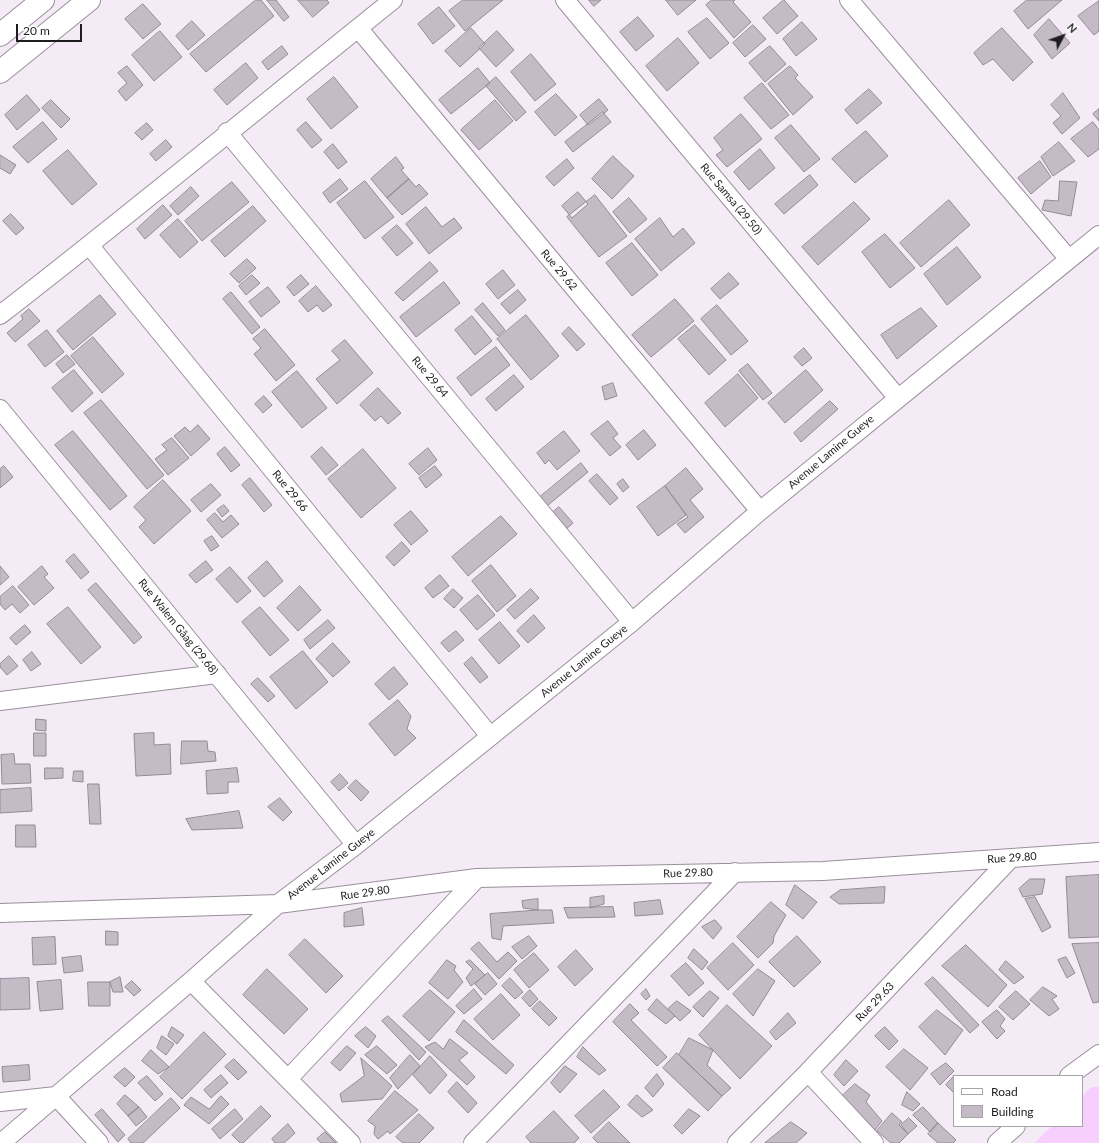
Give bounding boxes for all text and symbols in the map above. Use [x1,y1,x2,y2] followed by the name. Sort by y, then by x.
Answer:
[18,16,84,42] scale bar
[1043,16,1083,56] north arrow
[1065,20,1080,35] text: N
[23,23,50,38] text: 20 m
[697,161,765,237] street label: Rue Samsa (29.50)
[538,247,580,293] street label: Rue 29.62
[409,354,451,400] street label: Rue 29.64
[785,412,877,492] street label: Avenue Lamine Gueye
[269,468,311,514] street label: Rue 29.66
[135,576,221,678] street label: Rue Walem Gâag (29.68)
[538,622,630,700] street label: Avenue Lamine Gueye
[284,826,378,902] street label: Avenue Lamine Gueye
[987,850,1037,866] street label: Rue 29.80
[663,866,713,880] street label: Rue 29.80
[340,883,390,903] street label: Rue 29.80
[853,980,897,1024] street label: Rue 29.63
[953,1075,1083,1127] legend
[991,1084,1018,1099] text: Road
[991,1104,1034,1119] text: Building

